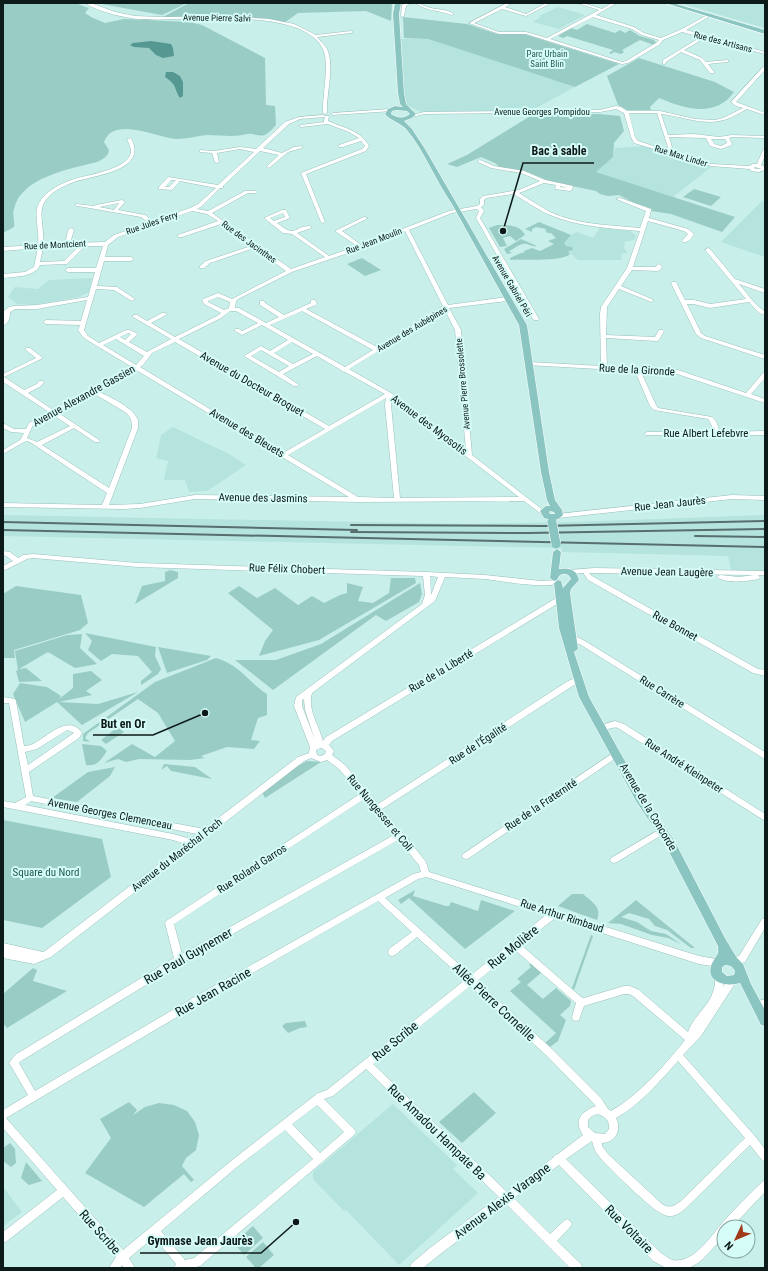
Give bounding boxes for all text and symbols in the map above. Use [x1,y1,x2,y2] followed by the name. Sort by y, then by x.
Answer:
[183,12,251,24] street label: Avenue Pierre Salvi
[693,29,753,55] street label: Rue des Artisans
[526,49,568,69] park label: Parc Urbain Saint Blin
[494,107,590,117] street label: Avenue Georges Pompidou
[523,139,594,163] callout: Bac à sable
[653,143,709,169] street label: Rue Max Linder
[532,144,587,158] text: Bac à sable
[125,209,180,237] street label: Rue Jules Ferry
[220,219,278,265] street label: Rue des Jacinthes
[345,226,403,256] street label: Rue Jean Moulin
[24,238,87,252] street label: Rue de Montcient
[490,254,534,318] street label: Avenue Gabriel Péri
[375,304,449,354] street label: Avenue des Aubépines
[454,338,472,430] street label: Avenue Pierre Brossolette
[198,349,306,419] street label: Avenue du Docteur Broquet
[31,362,137,430] street label: Avenue Alexandre Gassien
[599,362,675,378] street label: Rue de la Gironde
[388,392,470,458] street label: Avenue des Myosotis
[207,406,287,460] street label: Avenue des Bleuets
[663,427,749,440] street label: Rue Albert Lefebvre
[218,491,308,505] street label: Avenue des Jasmins
[634,494,706,514] street label: Rue Jean Jaurès
[249,561,325,577] street label: Rue Félix Chobert
[621,565,713,579] street label: Avenue Jean Laugère
[650,608,700,644] street label: Rue Bonnet
[407,647,475,695] street label: Rue de la Liberté
[637,673,687,711] street label: Rue Carrère
[93,711,153,735] callout: But en Or
[101,717,145,731] text: But en Or
[447,721,509,767] street label: Rue de l'Égalité
[642,736,726,797] street label: Rue André Kleinpeter
[617,761,679,853] street label: Avenue de la Concorde
[344,772,416,854] street label: Rue Nungesser et Coli
[503,776,579,834] street label: Rue de la Fraternité
[47,796,173,832] street label: Avenue Georges Clemenceau
[129,816,225,894] street label: Avenue du Maréchal Foch
[215,842,289,896] street label: Rue Roland Garros
[12,866,80,879] park label: Square du Nord
[519,896,605,936] street label: Rue Arthur Rimbaud
[485,922,541,972] street label: Rue Molière
[141,925,235,987] street label: Rue Paul Guynemer
[450,960,538,1044] street label: Allée Pierre Corneille
[173,964,253,1020] street label: Rue Jean Racine
[369,1018,421,1064] street label: Rue Scribe
[385,1081,489,1183] street label: Rue Amadou Hampate Ba
[451,1160,553,1242] street label: Avenue Alexis Varagne
[602,1202,656,1256] street label: Rue Voltaire
[76,1207,124,1257] street label: Rue Scribe
[716,1219,756,1259] north arrow
[140,1229,261,1253] callout: Gymnase Jean Jaurès
[147,1234,253,1248] text: Gymnase Jean Jaurès
[722,1238,736,1253] text: N

